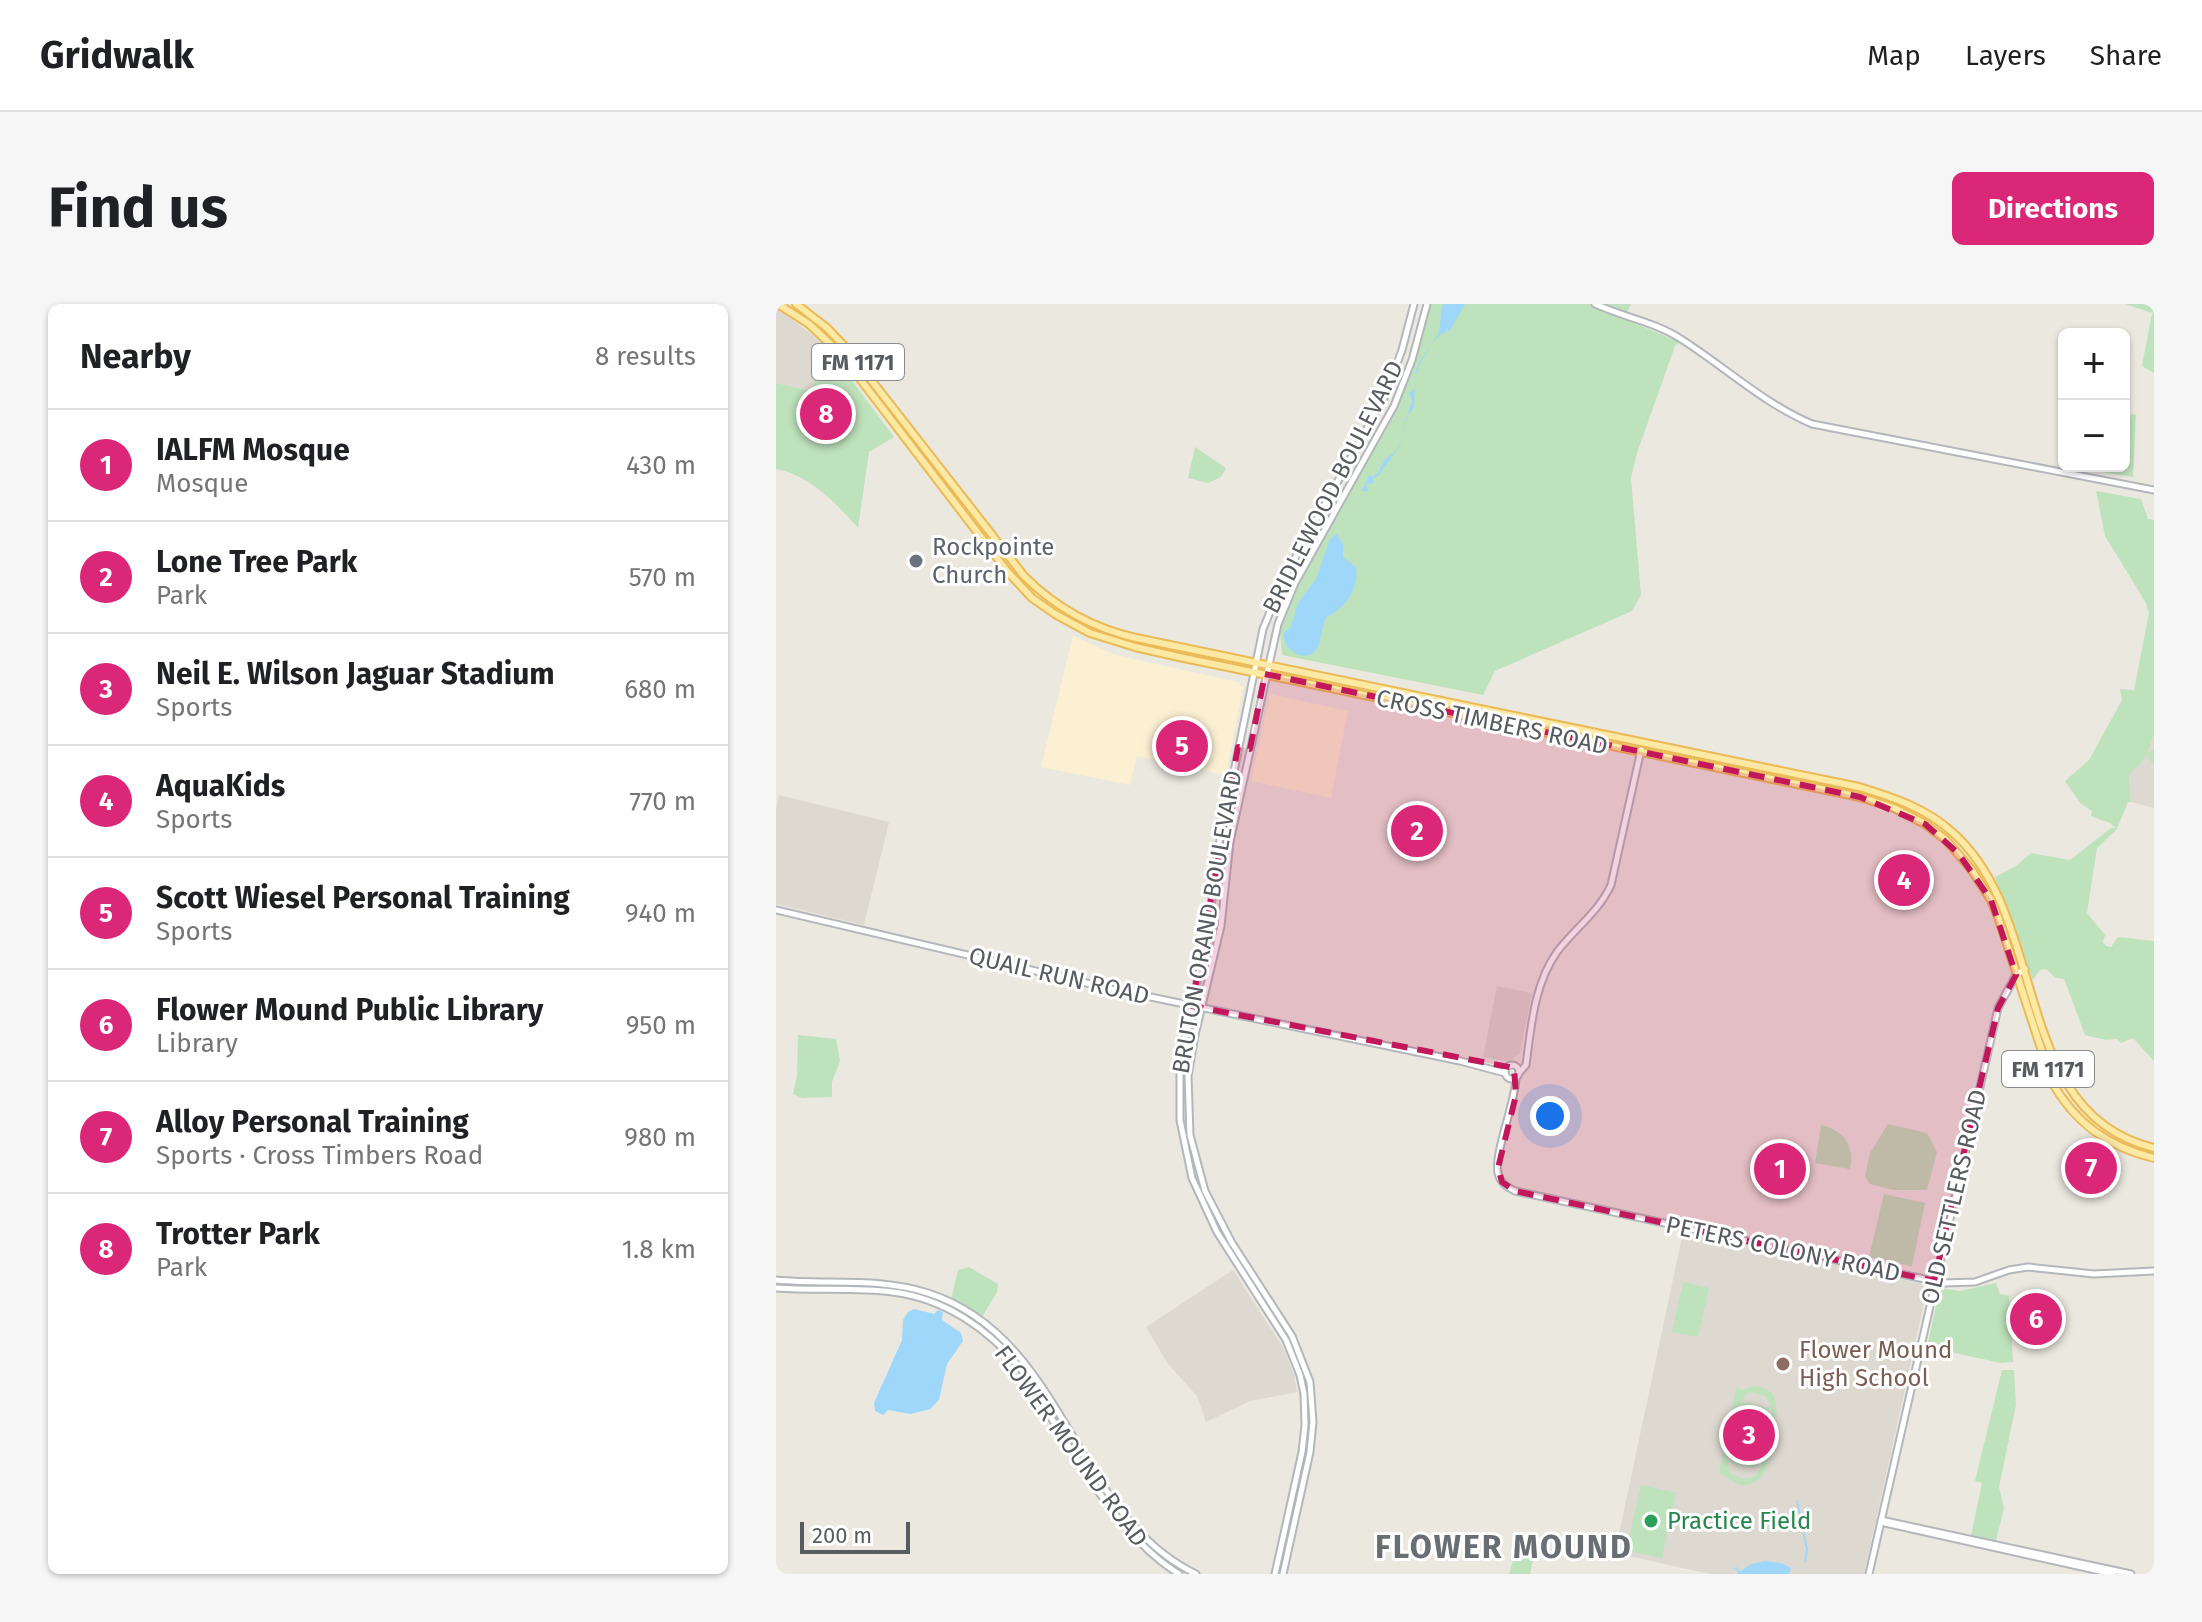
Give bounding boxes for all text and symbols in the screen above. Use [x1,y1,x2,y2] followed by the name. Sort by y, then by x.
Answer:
[40,32,194,78] text: Gridwalk
[1867,39,1921,72] text: Map
[1965,39,2046,72] text: Layers
[2090,39,2162,72] text: Share
[1952,172,2154,245] button: Directions
[48,175,228,242] text: Find us
[2058,328,2130,472] map controls
[2058,328,2130,400] button: +
[80,336,191,377] text: Nearby
[595,341,696,372] text: 8 results
[812,344,904,380] road number: FM 1171
[1257,356,1409,618] street label: BRIDLEWOOD BOULEVARD
[800,384,852,444] pin: 8
[2058,400,2130,472] button: −
[156,432,350,468] text: IALFM Mosque
[100,450,112,481] text: 1
[626,450,696,481] text: 430 m
[156,468,248,499] text: Mosque
[932,533,1054,589] place label: Rockpointe Church
[156,544,357,580] text: Lone Tree Park
[907,552,925,570] marker: Rockpointe Church
[99,562,113,593] text: 2
[629,562,696,593] text: 570 m
[156,580,207,611] text: Park
[156,656,555,692] text: Neil E. Wilson Jaguar Stadium
[99,674,113,705] text: 3
[624,674,696,705] text: 680 m
[1374,684,1610,760] street label: CROSS TIMBERS ROAD
[156,692,232,723] text: Sports
[1156,716,1208,776] pin: 5
[156,768,285,804] text: AquaKids
[1167,768,1247,1076] street label: BRUTON ORAND BOULEVARD
[99,786,113,817] text: 4
[630,786,696,817] text: 770 m
[1391,801,1443,861] pin: 2
[156,804,232,835] text: Sports
[1878,850,1930,910] pin: 4
[156,880,570,916] text: Scott Wiesel Personal Training
[99,898,113,929] text: 5
[625,898,696,929] text: 940 m
[156,916,232,947] text: Sports
[966,942,1152,1010] street label: QUAIL RUN ROAD
[156,992,543,1028] text: Flower Mound Public Library
[99,1010,113,1041] text: 6
[626,1010,696,1041] text: 950 m
[156,1028,238,1059] text: Library
[2002,1051,2094,1087] road number: FM 1171
[1916,1087,1992,1307] street label: OLD SETTLERS ROAD
[1530,1096,1570,1136] your location
[156,1104,469,1140] text: Alloy Personal Training
[100,1122,112,1153] text: 7
[624,1122,696,1153] text: 980 m
[2065,1138,2117,1198] pin: 7
[1754,1139,1806,1199] pin: 1
[156,1140,483,1171] text: Sports · Cross Timbers Road
[1663,1210,1903,1288] street label: PETERS COLONY ROAD
[156,1216,320,1252] text: Trotter Park
[98,1234,114,1265] text: 8
[622,1234,696,1265] text: 1.8 km
[156,1252,207,1283] text: Park
[2010,1289,2062,1349] pin: 6
[1799,1336,1952,1392] place label: Flower Mound High School
[989,1340,1153,1552] street label: FLOWER MOUND ROAD
[1774,1355,1792,1373] marker: Flower Mound High School
[1723,1405,1775,1465] pin: 3
[1667,1507,1811,1535] place label: Practice Field
[1642,1512,1660,1530] marker: Practice Field
[800,1518,910,1554] scale bar
[812,1522,872,1549] text: 200 m
[1375,1528,1633,1566] district label: FLOWER MOUND

